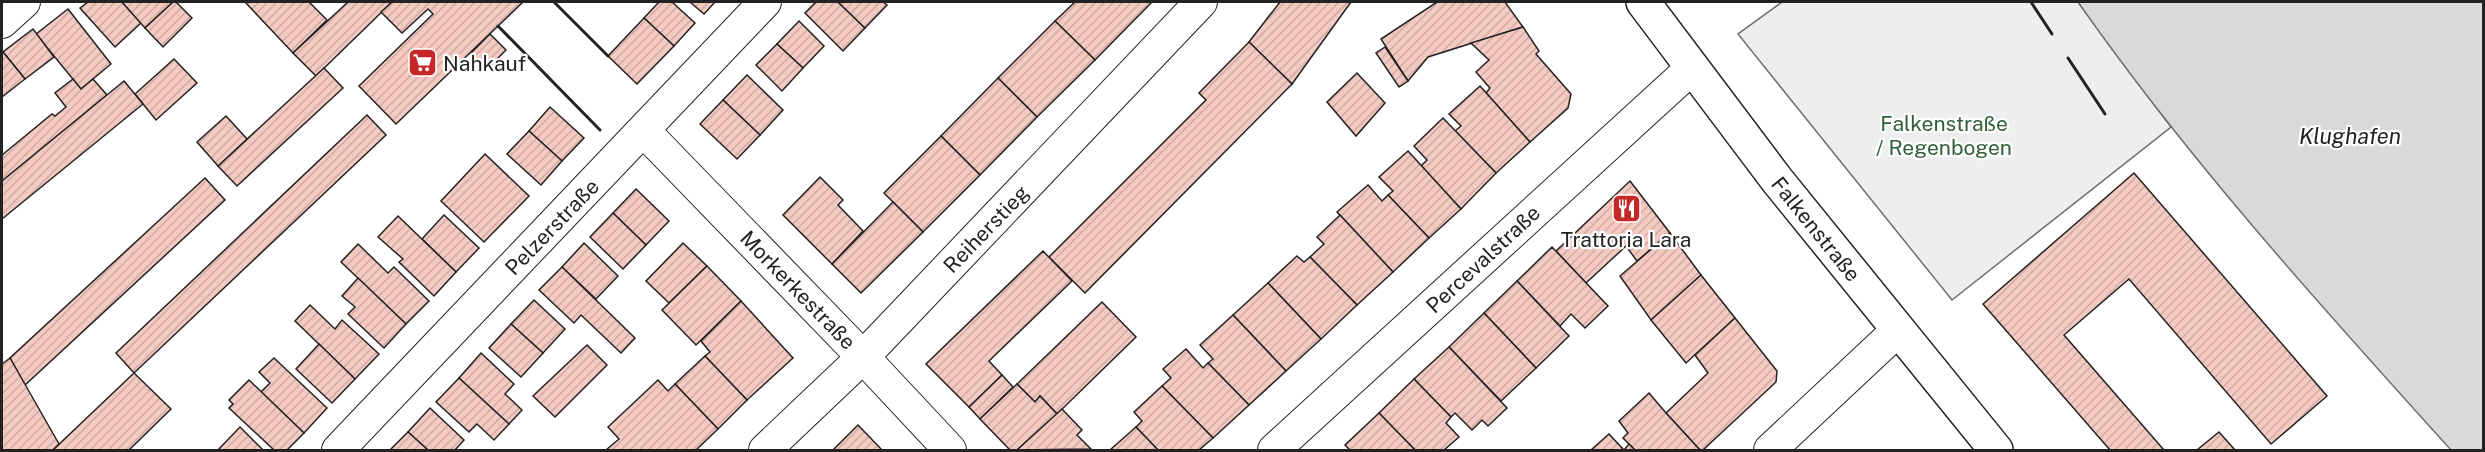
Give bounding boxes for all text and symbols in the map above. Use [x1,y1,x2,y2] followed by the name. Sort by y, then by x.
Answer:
[406,47,438,79] supermarket icon: Nahkauf
[443,51,526,76] place label: Nahkauf
[1876,111,2012,160] park label: Falkenstraße / Regenbogen
[2299,123,2401,149] water label: Klughafen
[1766,172,1866,286] street label: Falkenstraße
[500,174,604,280] street label: Pelzerstraße
[938,180,1034,278] street label: Reiherstieg
[1610,192,1642,224] restaurant icon: Trattoria Lara
[1421,200,1545,318] street label: Percevalstraße
[735,225,861,355] street label: Morkerkestraße
[1561,227,1691,252] place label: Trattoria Lara

